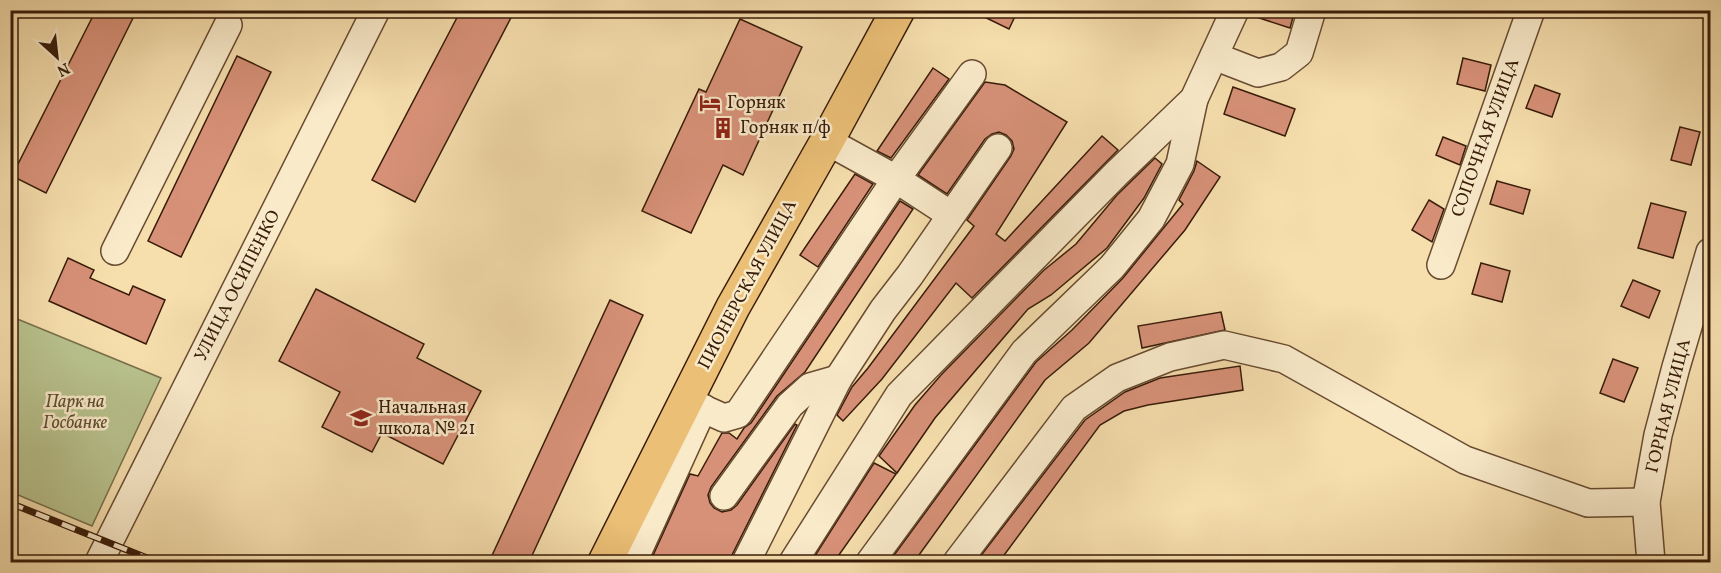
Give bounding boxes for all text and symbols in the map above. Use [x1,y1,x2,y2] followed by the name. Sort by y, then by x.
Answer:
[27,27,87,87] north arrow
[1446,55,1526,221] street label: СОПОЧНАЯ УЛИЦА
[52,56,73,81] text: N
[698,91,722,115] hotel icon: Горняк
[727,91,786,116] place label: Горняк
[711,116,735,140] building icon: Горняк п/ф
[740,116,831,141] place label: Горняк п/ф
[693,195,804,374] street label: ПИОНЕРСКАЯ УЛИЦА
[189,206,287,366] street label: УЛИЦА ОСИПЕНКО
[1640,336,1698,476] street label: ГОРНАЯ УЛИЦА
[43,390,108,436] park label: Парк на Госбанке
[378,396,476,442] place label: Начальная школа № 21
[349,406,373,430] school or university icon: Начальная школа № 21

